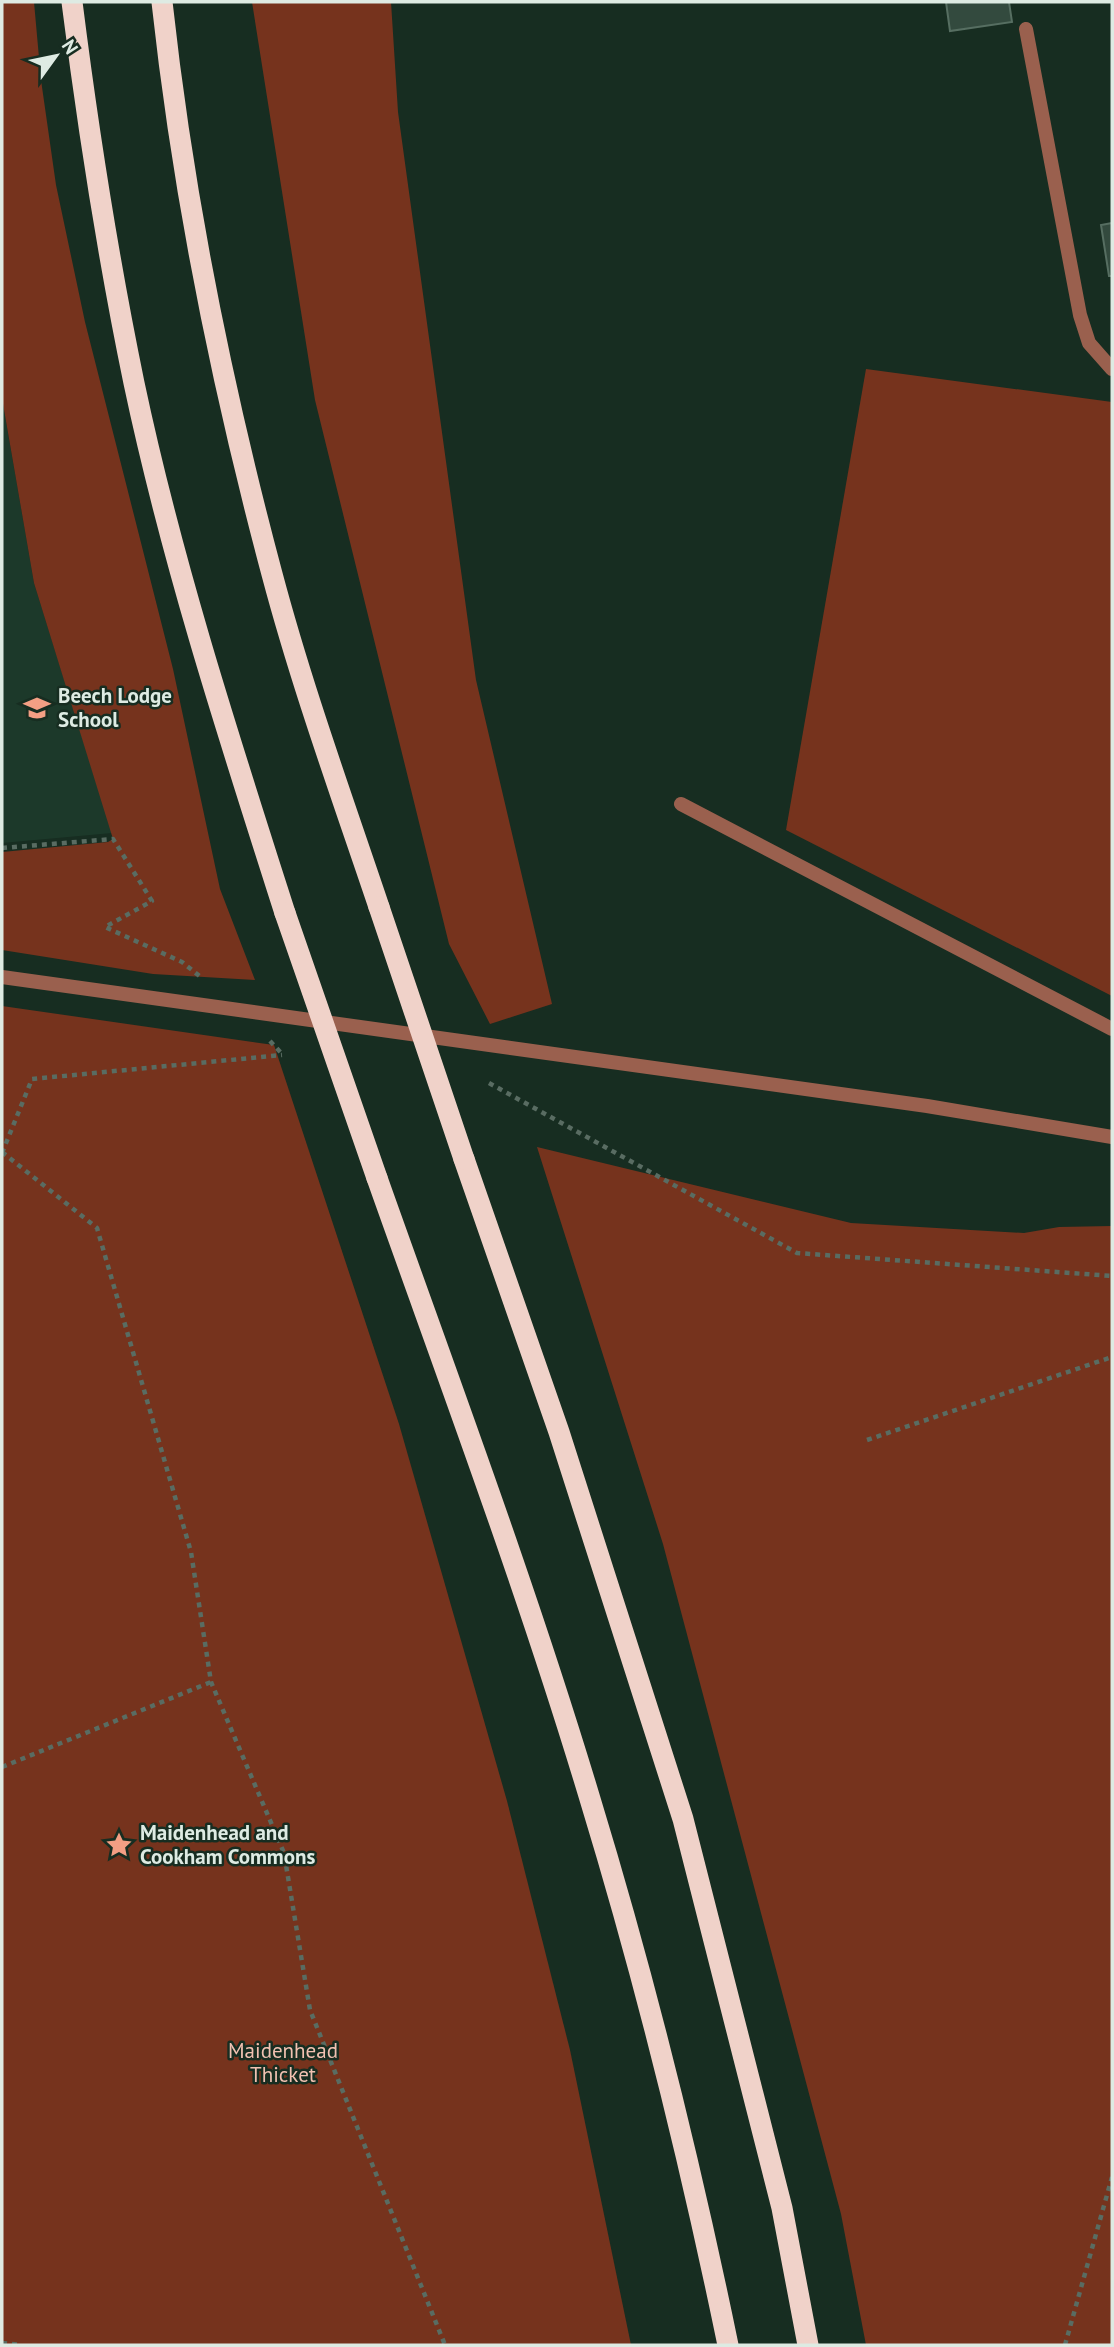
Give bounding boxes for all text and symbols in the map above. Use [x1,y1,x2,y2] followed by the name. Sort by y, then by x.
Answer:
[21,21,91,91] north arrow
[57,35,84,59] text: N
[58,682,172,733] place label: Beech Lodge School
[22,693,52,723] school or university icon: Beech Lodge School
[140,1819,315,1870] place label: Maidenhead and Cookham Commons
[104,1830,134,1860] place icon: Maidenhead and Cookham Commons
[228,2037,338,2088] park label: Maidenhead Thicket

